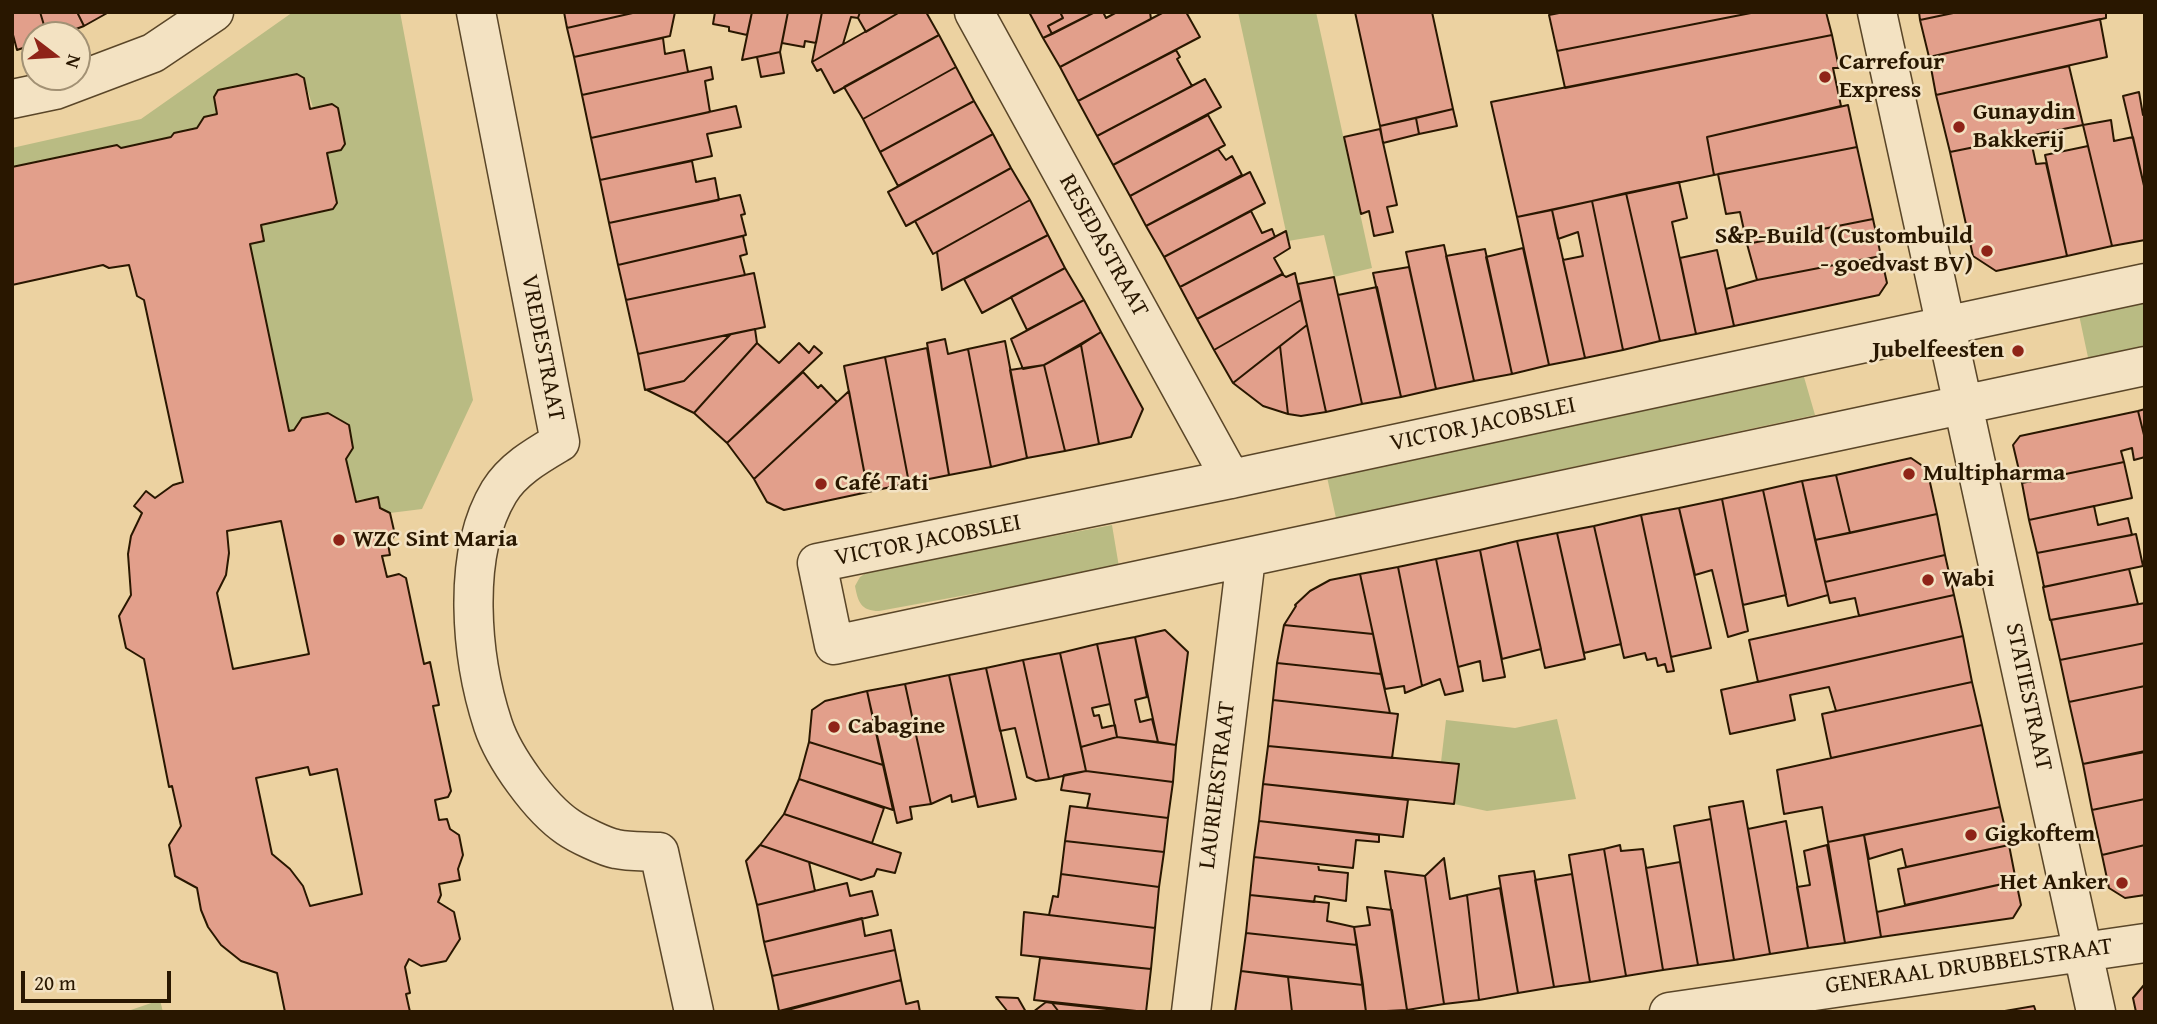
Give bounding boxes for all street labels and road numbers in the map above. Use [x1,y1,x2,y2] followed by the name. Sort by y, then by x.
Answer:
[1052,170,1154,322] street label: RESEDASTRAAT
[514,272,570,424] street label: VREDESTRAAT
[1387,391,1579,459] street label: VICTOR JACOBSLEI
[832,509,1024,573] street label: VICTOR JACOBSLEI
[1998,620,2058,774] street label: STATIESTRAAT
[1193,700,1243,870] street label: LAURIERSTRAAT
[1824,933,2114,1001] street label: GENERAAL DRUBBELSTRAAT

